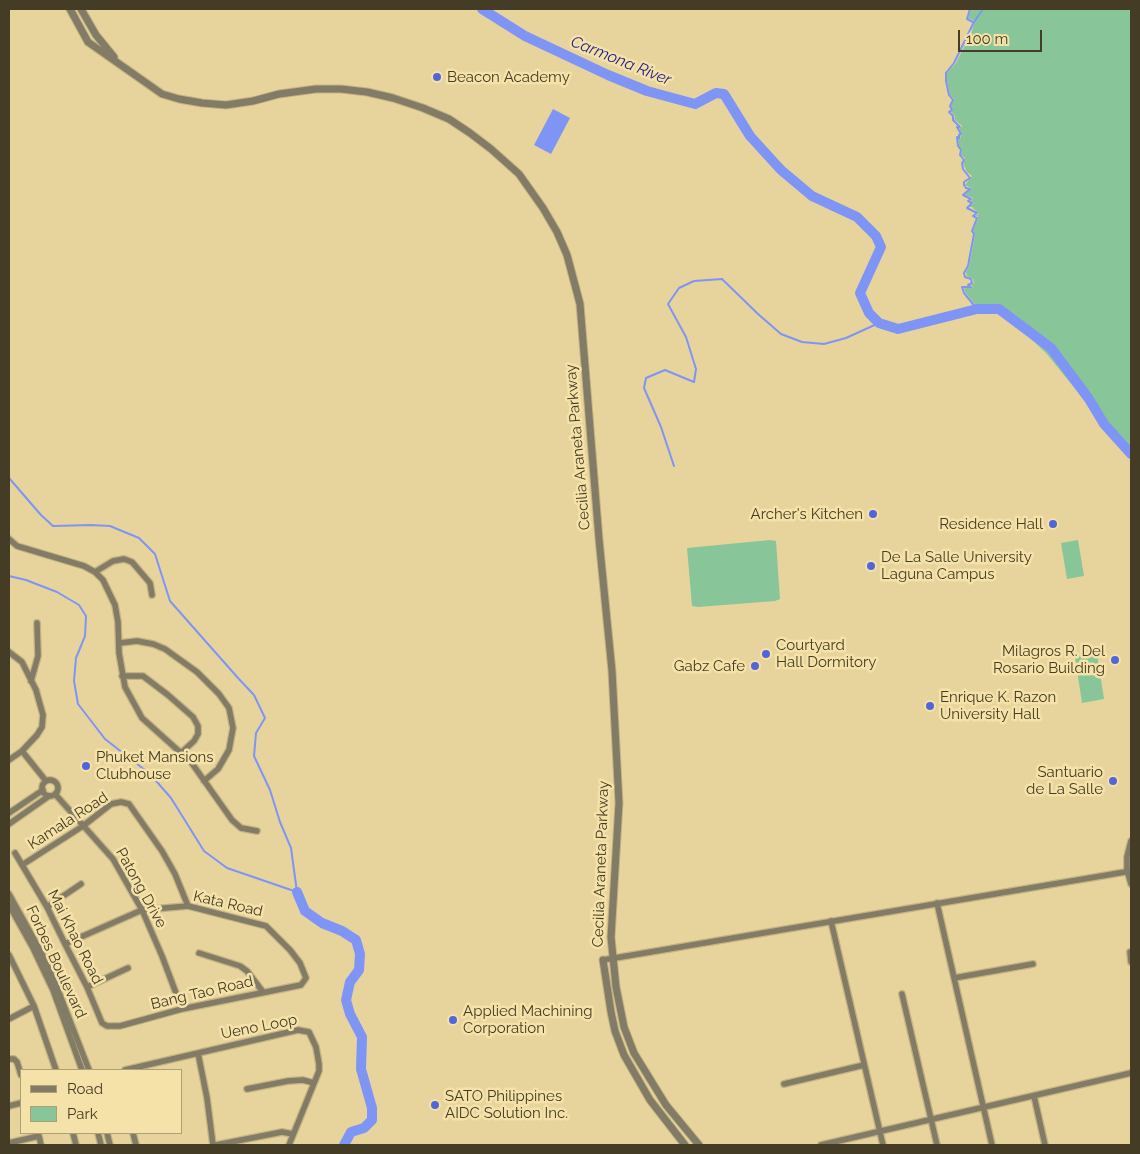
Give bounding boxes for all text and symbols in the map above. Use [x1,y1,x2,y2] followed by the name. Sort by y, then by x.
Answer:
[960,20,1044,52] scale bar
[966,30,1008,48] text: 100 m
[568,32,674,90] water label: Carmona River
[447,68,570,86] place label: Beacon Academy
[431,71,443,83] marker: Beacon Academy
[562,363,594,531] street label: Cecilia Araneta Parkway
[751,505,863,523] place label: Archer's Kitchen
[867,508,879,520] marker: Archer's Kitchen
[939,515,1043,533] place label: Residence Hall
[1047,518,1059,530] marker: Residence Hall
[881,548,1032,583] place label: De La Salle University Laguna Campus
[865,560,877,572] marker: De La Salle University Laguna Campus
[776,636,876,671] place label: Courtyard Hall Dormitory
[993,642,1105,677] place label: Milagros R. Del Rosario Building
[760,648,772,660] marker: Courtyard Hall Dormitory
[1109,654,1121,666] marker: Milagros R. Del Rosario Building
[674,657,745,675] place label: Gabz Cafe
[749,660,761,672] marker: Gabz Cafe
[940,688,1056,723] place label: Enrique K. Razon University Hall
[924,700,936,712] marker: Enrique K. Razon University Hall
[96,748,214,783] place label: Phuket Mansions Clubhouse
[80,760,92,772] marker: Phuket Mansions Clubhouse
[1026,763,1103,798] place label: Santuario de La Salle
[1107,775,1119,787] marker: Santuario de La Salle
[589,780,613,948] street label: Cecilia Araneta Parkway
[25,788,111,854] street label: Kamala Road
[112,845,170,931] street label: Patong Drive
[43,887,107,987] street label: Mai Khao Road
[192,887,264,921] street label: Kata Road
[22,903,90,1021] street label: Forbes Boulevard
[149,972,255,1014] street label: Bang Tao Road
[463,1002,592,1037] place label: Applied Machining Corporation
[219,1011,299,1043] street label: Ueno Loop
[447,1014,459,1026] marker: Applied Machining Corporation
[20,1069,182,1134] legend
[67,1080,103,1098] text: Road
[445,1087,568,1122] place label: SATO Philippines AIDC Solution Inc.
[429,1099,441,1111] marker: SATO Philippines AIDC Solution Inc.
[67,1105,98,1123] text: Park

